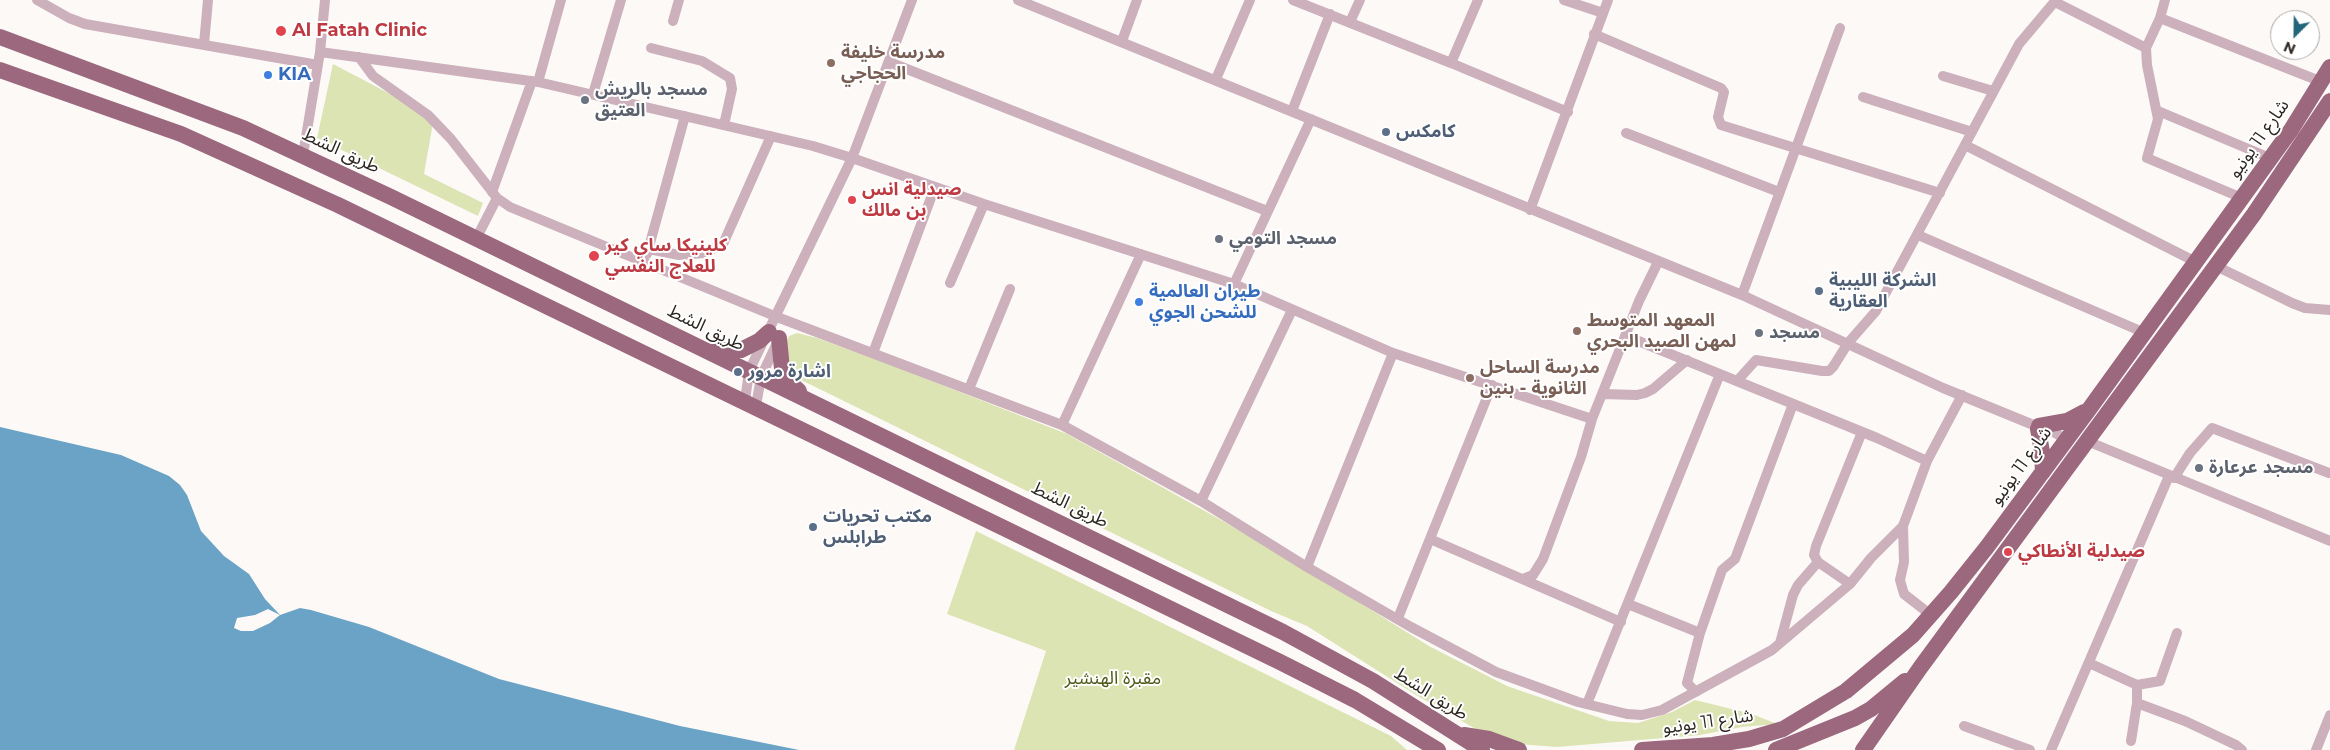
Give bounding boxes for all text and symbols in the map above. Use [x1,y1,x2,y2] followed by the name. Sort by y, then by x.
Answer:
[2270,10,2320,60] north arrow
[292,20,427,42] place label: Al Fatah Clinic
[274,24,288,38] marker: Al Fatah Clinic
[2281,37,2298,58] text: N
[841,42,945,84] place label: مدرسة خليفة الحجاجي
[825,57,837,69] marker: مدرسة خليفة الحجاجي
[278,64,311,86] place label: KIA
[262,69,274,81] marker: KIA
[595,79,708,122] place label: مسجد بالريش العتيق
[579,94,591,106] marker: مسجد بالريش العتيق
[2224,95,2294,183] street label: شارع 11 يونيو
[1396,121,1455,143] place label: كامكس
[299,124,383,178] street label: طريق الشط
[1380,126,1392,138] marker: كامكس
[862,179,962,222] place label: صيدلية انس بن مالك
[846,194,858,206] marker: صيدلية انس بن مالك
[1229,228,1337,250] place label: مسجد التومي
[1213,233,1225,245] marker: مسجد التومي
[605,235,727,278] place label: كلينيكا ساي كير للعلاج النفسي
[587,249,601,263] marker: كلينيكا ساي كير للعلاج النفسي
[1829,270,1936,312] place label: الشركة الليبية العقارية
[1149,281,1260,324] place label: طيران العالمية للشحن الجوي
[1813,285,1825,297] marker: الشركة الليبية العقارية
[1133,296,1145,308] marker: طيران العالمية للشحن الجوي
[664,300,748,356] street label: طريق الشط
[1587,310,1736,352] place label: المعهد المتوسط لمهن الصيد البحري
[1769,322,1820,344] place label: مسجد
[1571,325,1583,337] marker: المعهد المتوسط لمهن الصيد البحري
[1753,327,1765,339] marker: مسجد
[1480,357,1600,399] place label: مدرسة الساحل الثانوية - بنين
[748,361,831,383] place label: اشارة مرور
[732,366,744,378] marker: اشارة مرور
[1464,372,1476,384] marker: مدرسة الساحل الثانوية - بنين
[1985,423,2057,509] street label: شارع 11 يونيو
[2209,457,2314,479] place label: مسجد عرعارة
[2193,462,2205,474] marker: مسجد عرعارة
[1028,477,1112,533] street label: طريق الشط
[823,506,932,548] place label: مكتب تحريات طرابلس
[807,521,819,533] marker: مكتب تحريات طرابلس
[2018,541,2145,563] place label: صيدلية الأنطاكي
[2002,546,2014,558] marker: صيدلية الأنطاكي
[1390,663,1472,725] street label: طريق الشط
[1065,668,1161,690] park label: مقبرة الهنشير
[1661,705,1755,739] street label: شارع 11 يونيو

